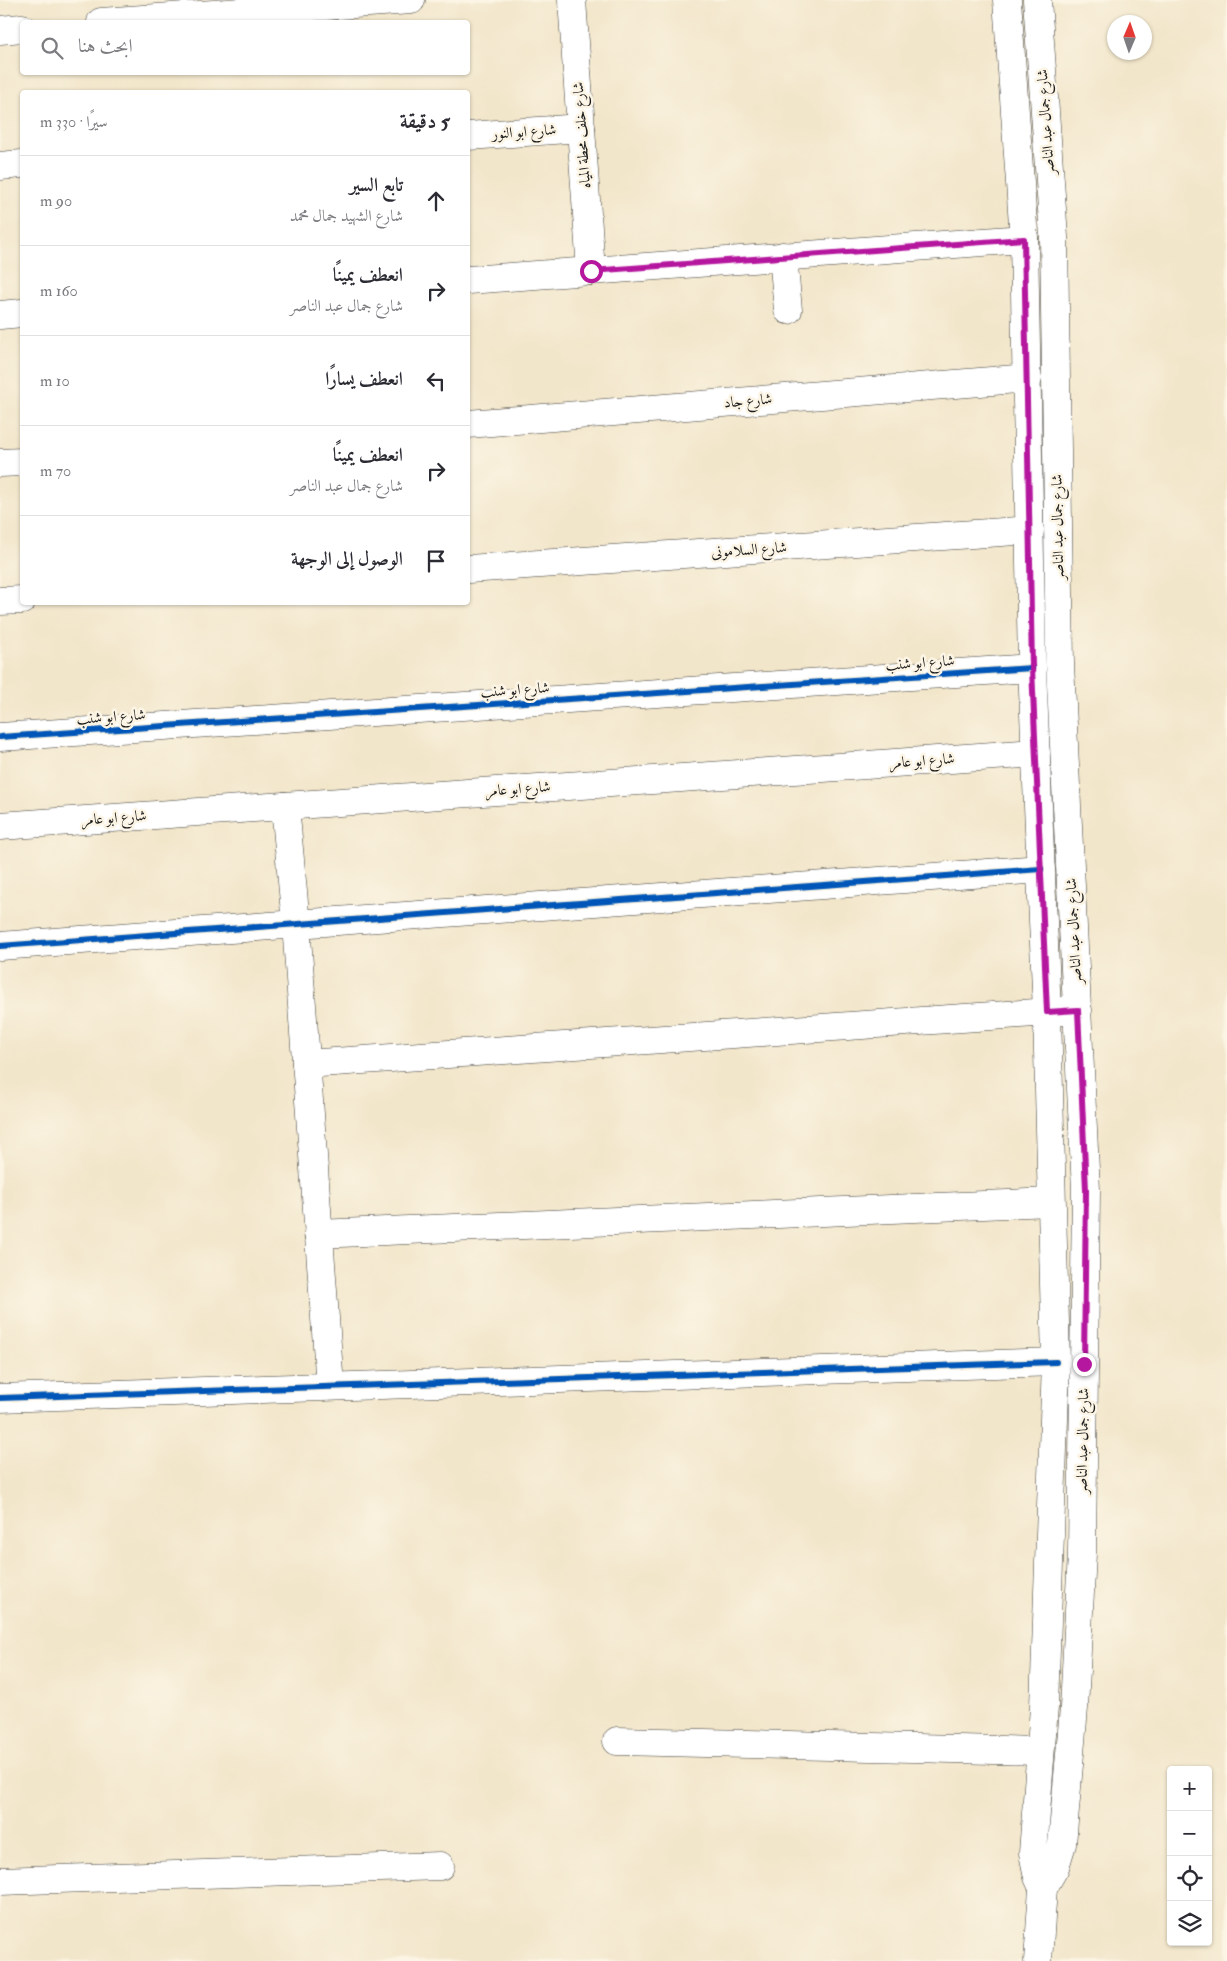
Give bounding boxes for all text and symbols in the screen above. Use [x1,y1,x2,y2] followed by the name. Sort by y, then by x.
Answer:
[1107,15,1152,60] north arrow
[20,20,470,75] search box
[38,34,66,62] icon: search
[78,34,133,58] text: ابحث هنا
[1033,68,1062,178] street label: شارع جمال عبد الناصر
[569,81,598,189] street label: شارع خلف محطة المياه
[400,108,450,135] text: 5 دقيقة
[40,112,108,132] text: سيرًا · 330 m
[489,120,557,147] street label: شارع ابو النور
[349,173,403,197] text: تابع السير
[422,187,450,215] icon: ahead
[40,191,72,211] text: 90 m
[290,206,403,226] text: شارع الشهيد جمال محمد
[580,260,603,283] route start
[333,263,403,287] text: انعطف يمينًا
[422,277,450,305] icon: right
[40,281,78,301] text: 160 m
[290,296,403,316] text: شارع جمال عبد الناصر
[325,367,403,391] text: انعطف يسارًا
[422,367,450,395] icon: left
[40,371,70,391] text: 10 m
[723,389,773,416] street label: شارع جاد
[333,443,403,467] text: انعطف يمينًا
[422,457,450,485] icon: right
[40,461,71,481] text: 70 m
[1048,474,1071,582] street label: شارع جمال عبد الناصر
[290,476,403,496] text: شارع جمال عبد الناصر
[710,538,788,565] street label: شارع السلامونى
[291,547,403,571] text: الوصول إلى الوجهة
[422,547,450,575] icon: arrive
[885,651,955,678] street label: شارع ابو شنب
[480,678,550,705] street label: شارع ابو شنب
[76,705,146,732] street label: شارع ابو شنب
[889,749,955,776] street label: شارع ابو عامر
[485,777,551,804] street label: شارع ابو عامر
[81,806,147,833] street label: شارع ابو عامر
[1062,877,1089,986] street label: شارع جمال عبد الناصر
[1073,1353,1096,1376] route end
[1073,1388,1096,1496] street label: شارع جمال عبد الناصر
[1167,1766,1212,1946] map controls
[1167,1766,1212,1811] button: +
[1167,1811,1212,1856] button: −
[1167,1856,1212,1901] button: locate
[1167,1901,1212,1946] button: layers

